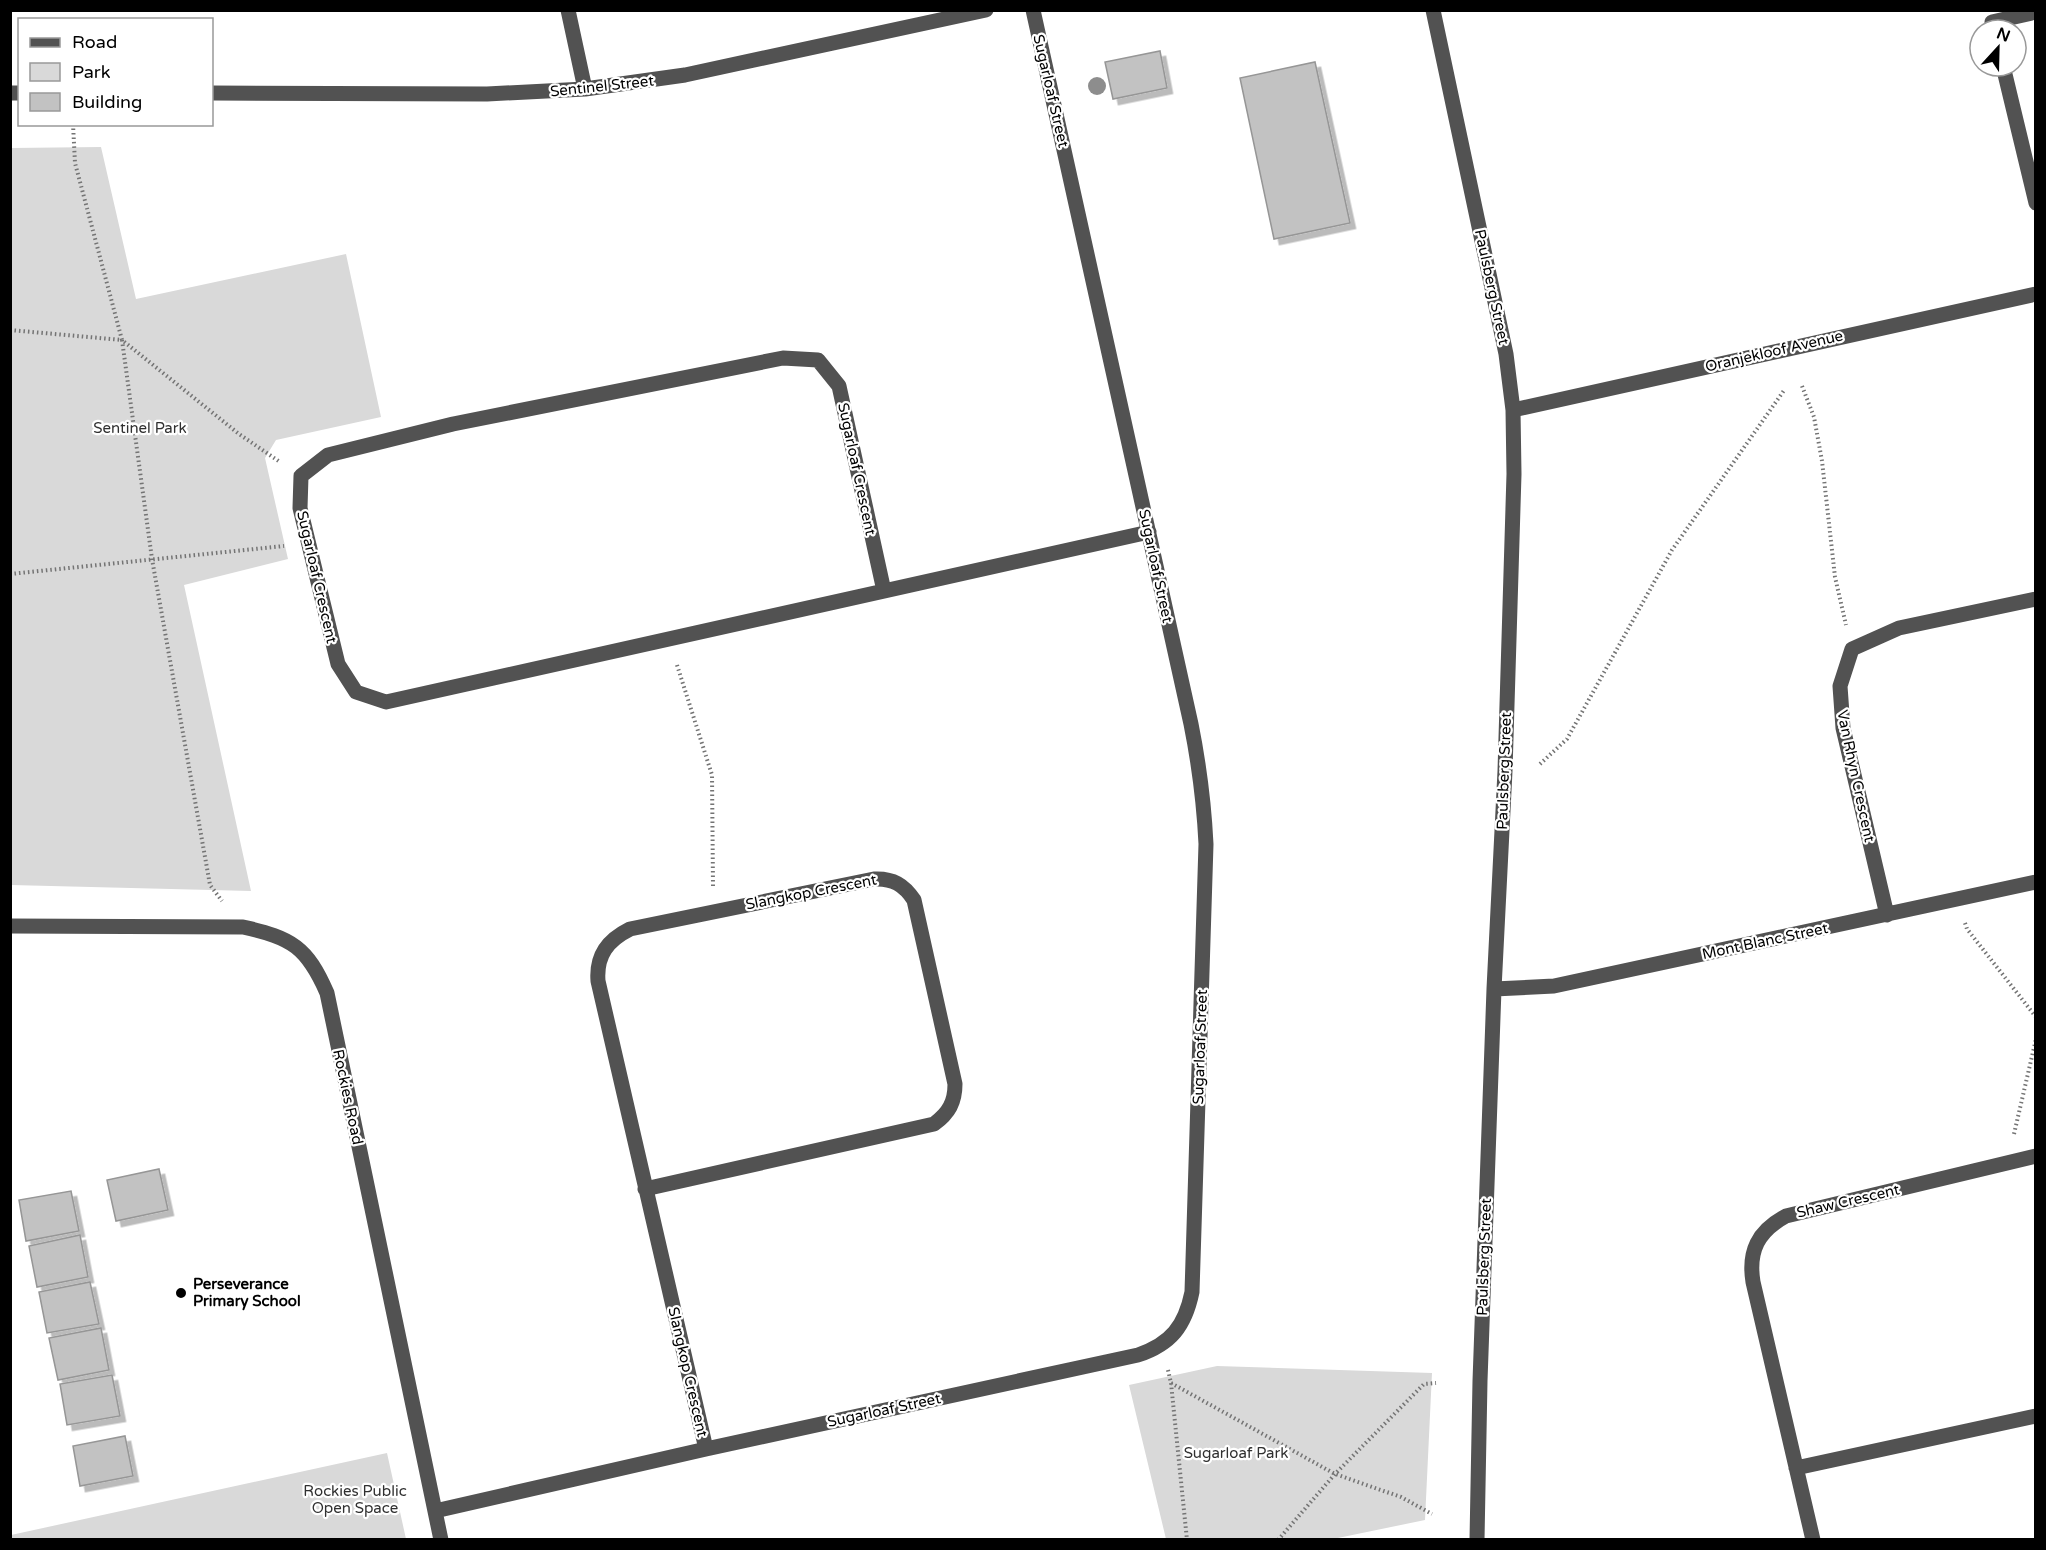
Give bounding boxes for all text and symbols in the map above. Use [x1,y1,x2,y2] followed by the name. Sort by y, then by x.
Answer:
[18,18,213,126] legend
[1968,18,2028,78] north arrow
[1994,23,2013,47] text: N
[72,31,117,53] text: Road
[1029,33,1073,150] street label: Sugarloaf Street
[72,61,111,83] text: Park
[549,72,655,100] street label: Sentinel Street
[72,91,142,113] text: Building
[1471,227,1513,347] street label: Paulsberg Street
[1703,326,1845,376] street label: Oranjekloof Avenue
[834,401,880,537] street label: Sugarloaf Crescent
[93,419,187,437] park label: Sentinel Park
[1135,508,1177,625] street label: Sugarloaf Street
[293,509,341,645] street label: Sugarloaf Crescent
[1833,708,1879,844] street label: Van Rhyn Crescent
[1493,712,1515,830] street label: Paulsberg Street
[744,870,878,914] street label: Slangkop Crescent
[1700,919,1830,963] street label: Mont Blanc Street
[1189,989,1211,1105] street label: Sugarloaf Street
[329,1048,367,1146] street label: Rockies Road
[1795,1180,1901,1222] street label: Shaw Crescent
[1473,1198,1495,1316] street label: Paulsberg Street
[193,1275,301,1311] place label: Perseverance Primary School
[174,1286,188,1300] marker: Perseverance Primary School
[664,1305,712,1439] street label: Slangkop Crescent
[826,1389,943,1431] street label: Sugarloaf Street
[1184,1444,1288,1462] park label: Sugarloaf Park
[303,1482,407,1517] park label: Rockies Public Open Space

